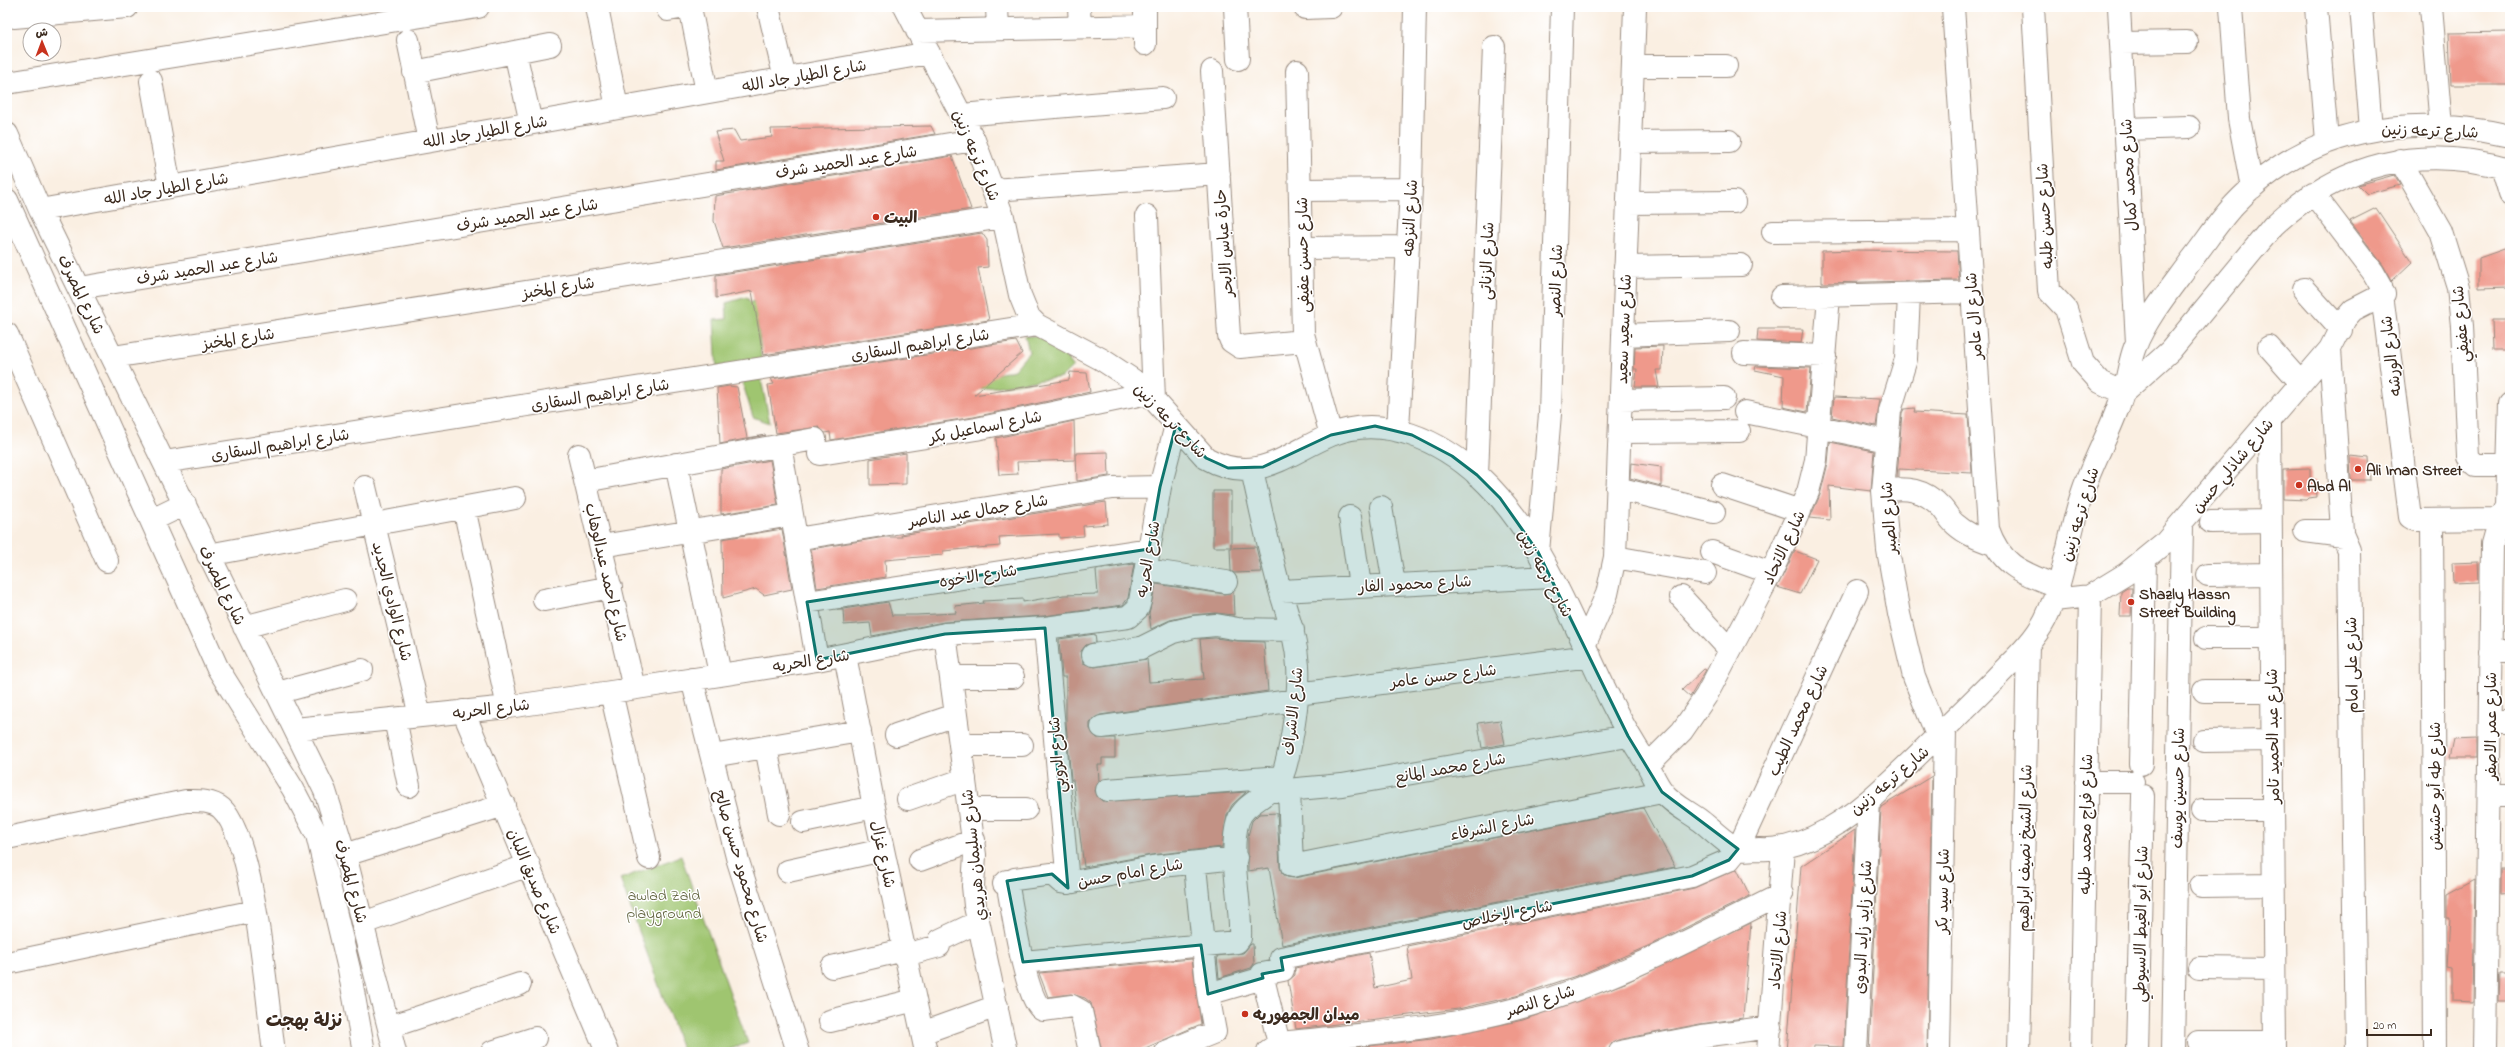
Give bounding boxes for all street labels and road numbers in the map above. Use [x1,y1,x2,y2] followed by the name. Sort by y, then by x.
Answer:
[740,54,869,100] street label: شارع الطيار جاد الله
[945,106,1005,205] street label: شارع ترعه زنين
[421,110,550,156] street label: شارع الطيار جاد الله
[2115,118,2145,232] street label: شارع محمد كمال
[2381,118,2479,146] street label: شارع ترعه زنين
[774,140,919,186] street label: شارع عبد الحميد شرف
[2031,162,2061,269] street label: شارع حسن طلبه
[102,167,231,213] street label: شارع الطيار جاد الله
[1397,179,1425,257] street label: شارع النزهه
[1209,188,1241,300] street label: حارة عباس الابحر
[455,193,600,239] street label: شارع عبد الحميد شرف
[1291,197,1317,313] street label: شارع حسن عفيفى
[1475,222,1501,300] street label: شارع الزناتى
[1544,244,1570,318] street label: شارع النصر
[135,246,280,292] street label: شارع عبد الحميد شرف
[51,251,110,339] street label: شارع المصرف
[518,271,596,307] street label: شارع المخبز
[1960,272,1990,362] street label: شارع ال عامر
[1611,274,1639,385] street label: شارع سعيد سعيد
[2447,284,2478,363] street label: شارع عفيفي
[2375,314,2409,397] street label: شارع الورشه
[198,322,276,358] street label: شارع المخبز
[849,323,991,369] street label: شارع ابراهيم السقارى
[529,373,671,419] street label: شارع ابراهيم السقارى
[1127,378,1212,465] street label: شارع ترعه زنين
[925,405,1044,451] street label: شارع اسماعيل بكر
[2187,414,2281,520] street label: شارع شاذلي حسن
[209,423,351,469] street label: شارع ابراهيم السقارى
[2055,465,2107,565] street label: شارع ترعه زنين
[1876,481,1905,557] street label: شارع الصبر
[905,489,1050,535] street label: شارع جمال عبد الناصر
[577,501,633,644] street label: شارع احمد عبدالوهاب
[1757,507,1812,589] street label: شارع الاتحاد
[1130,519,1168,600] street label: شارع الحريه
[1510,526,1578,622] street label: شارع ترعه زنين
[365,539,418,664] street label: شارع الوادي الجديد
[192,542,251,630] street label: شارع المصرف
[938,559,1019,595] street label: شارع الاخوه
[1356,570,1472,600] street label: شارع محمود الفار
[2340,616,2366,714] street label: شارع على امام
[771,644,852,680] street label: شارع الحريه
[1387,659,1498,696] street label: شارع حسن عامر
[1762,661,1835,781] street label: شارع محمد الطيب
[1277,666,1311,756] street label: شارع الاشراف
[2261,668,2287,806] street label: شارع عبد الحميد تامر
[2480,672,2504,782] street label: شارع عمر الاصفر
[451,693,531,727] street label: شارع الحريه
[1043,716,1074,794] street label: شارع الروبي
[2424,722,2448,850] street label: شارع طه أبو حشيش
[2166,727,2192,849] street label: شارع حسين يوسف
[1845,741,1935,822] street label: شارع ترعه زنين
[1393,747,1508,791] street label: شارع محمد المانع
[2074,753,2100,895] street label: شارع فراج محمد طلبه
[2013,764,2039,932] street label: شارع الشيخ نصيف ابراهيم
[707,787,773,946] street label: شارع محمود حسن صالح
[956,788,994,922] street label: شارع سليمان هريدي
[1448,808,1537,848] street label: شارع الشرفاء
[863,818,901,890] street label: شارع غزال
[500,825,566,938] street label: شارع صديق اللبان
[327,837,373,926] street label: شارع المصرف
[2129,845,2156,1003] street label: شارع أبو الغيط الاسيوطي
[1931,848,1957,936] street label: شارع سيد بكر
[1076,853,1185,895] street label: شارع امام حسن
[1848,859,1879,995] street label: شارع زايد زايد البدوى
[1460,894,1555,936] street label: شارع الإخلاص
[1764,910,1794,991] street label: شارع الاتحاد
[1501,979,1579,1025] street label: شارع النصر

